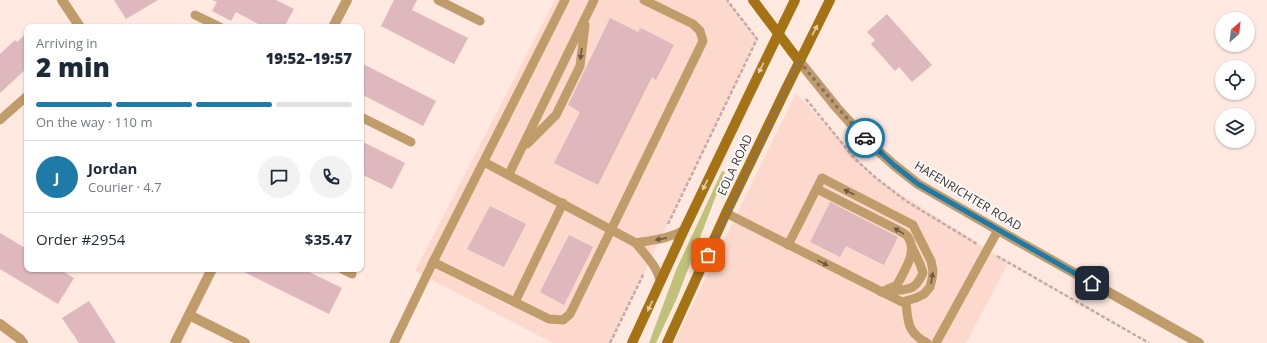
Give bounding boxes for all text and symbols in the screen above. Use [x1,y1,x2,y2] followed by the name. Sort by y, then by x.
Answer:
[1215,12,1255,52] north arrow
[1215,12,1255,148] map controls
[812,25,818,36] one-way arrow
[36,34,98,52] text: Arriving in
[266,48,352,68] text: 19:52–19:57
[578,48,584,60] one-way arrow
[36,49,110,85] text: 2 min
[1215,60,1255,100] button: locate
[758,62,764,73] one-way arrow
[1215,108,1255,148] button: layers
[36,113,152,131] text: On the way · 110 m
[845,118,885,158] courier
[854,127,876,149] icon: car
[713,131,756,198] street label: EOLA ROAD
[258,156,300,198] button: chat
[310,156,352,198] button: phone
[911,157,1025,234] street label: HAFENRICHTER ROAD
[88,158,137,178] text: Jordan
[55,167,59,187] text: J
[88,178,162,196] text: Courier · 4.7
[702,179,708,191] one-way arrow
[843,189,855,195] one-way arrow
[893,227,905,234] one-way arrow
[36,229,125,249] text: Order #2954
[305,229,352,249] text: $35.47
[655,236,667,242] one-way arrow
[691,238,725,272] pin
[697,244,719,266] icon: bag
[817,259,829,266] one-way arrow
[1075,266,1109,300] pin
[929,272,935,284] one-way arrow
[1081,272,1103,294] icon: home
[646,300,652,312] one-way arrow

